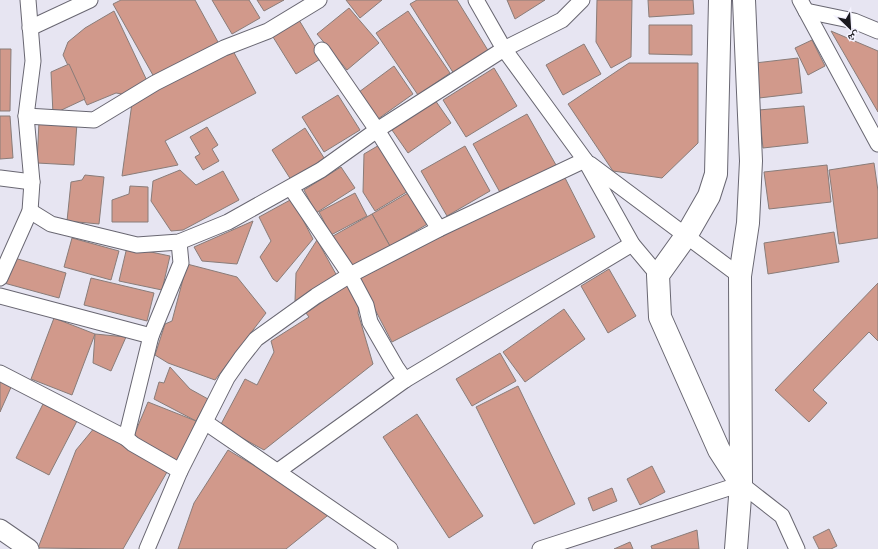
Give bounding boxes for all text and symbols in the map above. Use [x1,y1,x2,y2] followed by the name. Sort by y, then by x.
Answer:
[830,8,870,48] north arrow
[845,27,862,45] text: ش

